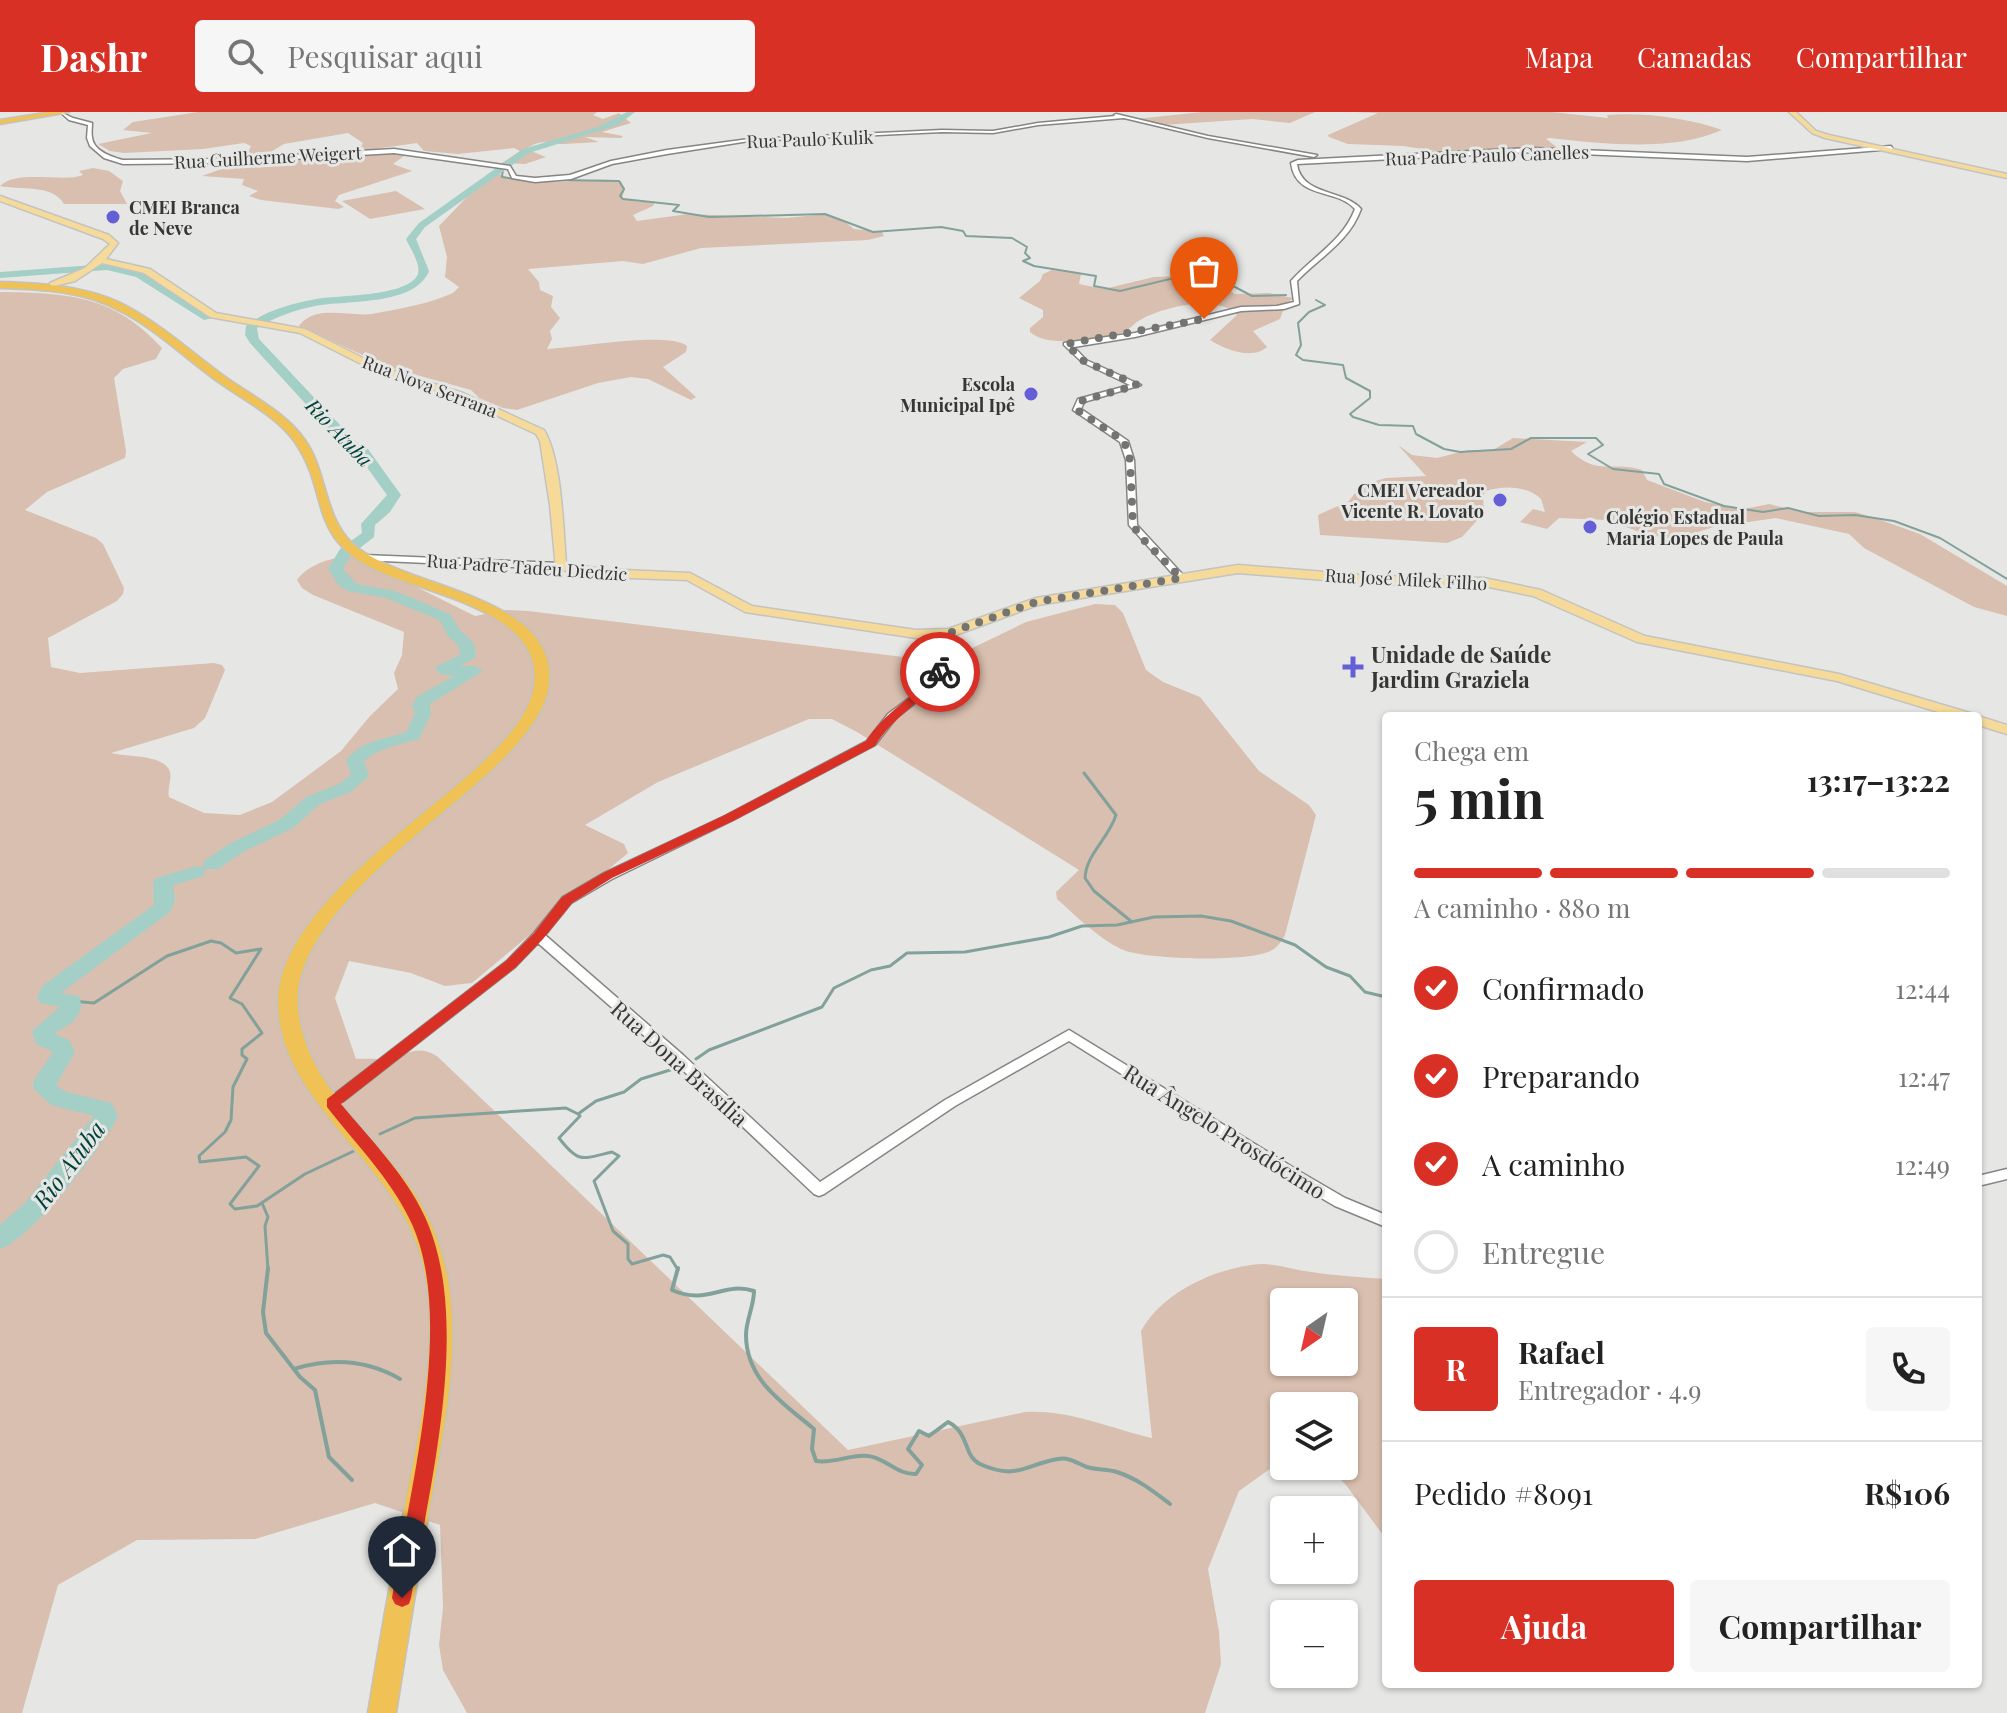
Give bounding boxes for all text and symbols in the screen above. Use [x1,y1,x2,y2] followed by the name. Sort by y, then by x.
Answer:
[195,20,755,92] search box
[40,31,147,82] text: Dashr
[223,34,267,78] icon: search
[287,36,483,76] text: Pesquisar aqui
[1525,38,1593,75] text: Mapa
[1637,38,1752,75] text: Camadas
[1796,38,1967,75] text: Compartilhar
[746,125,874,153] street label: Rua Paulo Kulik
[1385,139,1589,171] street label: Rua Padre Paulo Canelles
[174,140,363,174] street label: Rua Guilherme Weigert
[129,195,241,240] place label: CMEI Branca de Neve
[104,208,122,226] marker: CMEI Branca de Neve
[1170,237,1238,319] pin
[1182,249,1226,293] icon: bag
[359,349,501,423] street label: Rua Nova Serrana
[900,372,1016,417] place label: Escola Municipal Ipê
[1022,385,1040,403] marker: Escola Municipal Ipê
[300,391,379,472] water label: Rio Atuba
[1340,478,1485,523] place label: CMEI Vereador Vicente R. Lovato
[1491,491,1509,509] marker: CMEI Vereador Vicente R. Lovato
[1606,505,1784,550] place label: Colégio Estadual Maria Lopes de Paula
[1581,518,1599,536] marker: Colégio Estadual Maria Lopes de Paula
[426,548,628,586] street label: Rua Padre Tadeu Diedzic
[1324,563,1488,595] street label: Rua José Milek Filho
[900,632,980,712] courier
[1370,639,1551,694] place label: Unidade de Saúde Jardim Graziela
[918,650,962,694] icon: bike
[1342,656,1364,678] marker: Unidade de Saúde Jardim Graziela
[1414,733,1529,768] text: Chega em
[1807,760,1950,800] text: 13:17–13:22
[1414,763,1545,832] text: 5 min
[1414,890,1630,925] text: A caminho · 880 m
[1414,966,1458,1010] icon: check
[1482,968,1644,1008] text: Confirmado
[1895,971,1950,1006] text: 12:44
[605,993,755,1133] street label: Rua Dona Brasília
[1414,1054,1458,1098] icon: check
[1482,1056,1640,1096] text: Preparando
[1118,1057,1332,1205] street label: Rua Ângelo Prosdócimo
[1898,1059,1950,1094] text: 12:47
[24,1113,112,1215] water label: Rio Atuba
[1414,1142,1458,1186] icon: check
[1482,1144,1625,1184] text: A caminho
[1895,1147,1950,1182] text: 12:49
[1482,1232,1605,1272] text: Entregue
[1270,1288,1358,1376] north arrow
[1270,1288,1358,1688] map controls
[1866,1327,1950,1411] button: phone
[1518,1332,1605,1372] text: Rafael
[1446,1349,1466,1389] text: R
[1518,1372,1701,1407] text: Entregador · 4.9
[1270,1392,1358,1480] button: layers
[1414,1473,1593,1513] text: Pedido #8091
[1864,1473,1950,1513] text: R$106
[1270,1496,1358,1584] button: +
[368,1516,436,1598] pin
[380,1528,424,1572] icon: home
[1414,1580,1674,1672] button: Ajuda
[1690,1580,1950,1672] button: Compartilhar
[1270,1600,1358,1688] button: −

